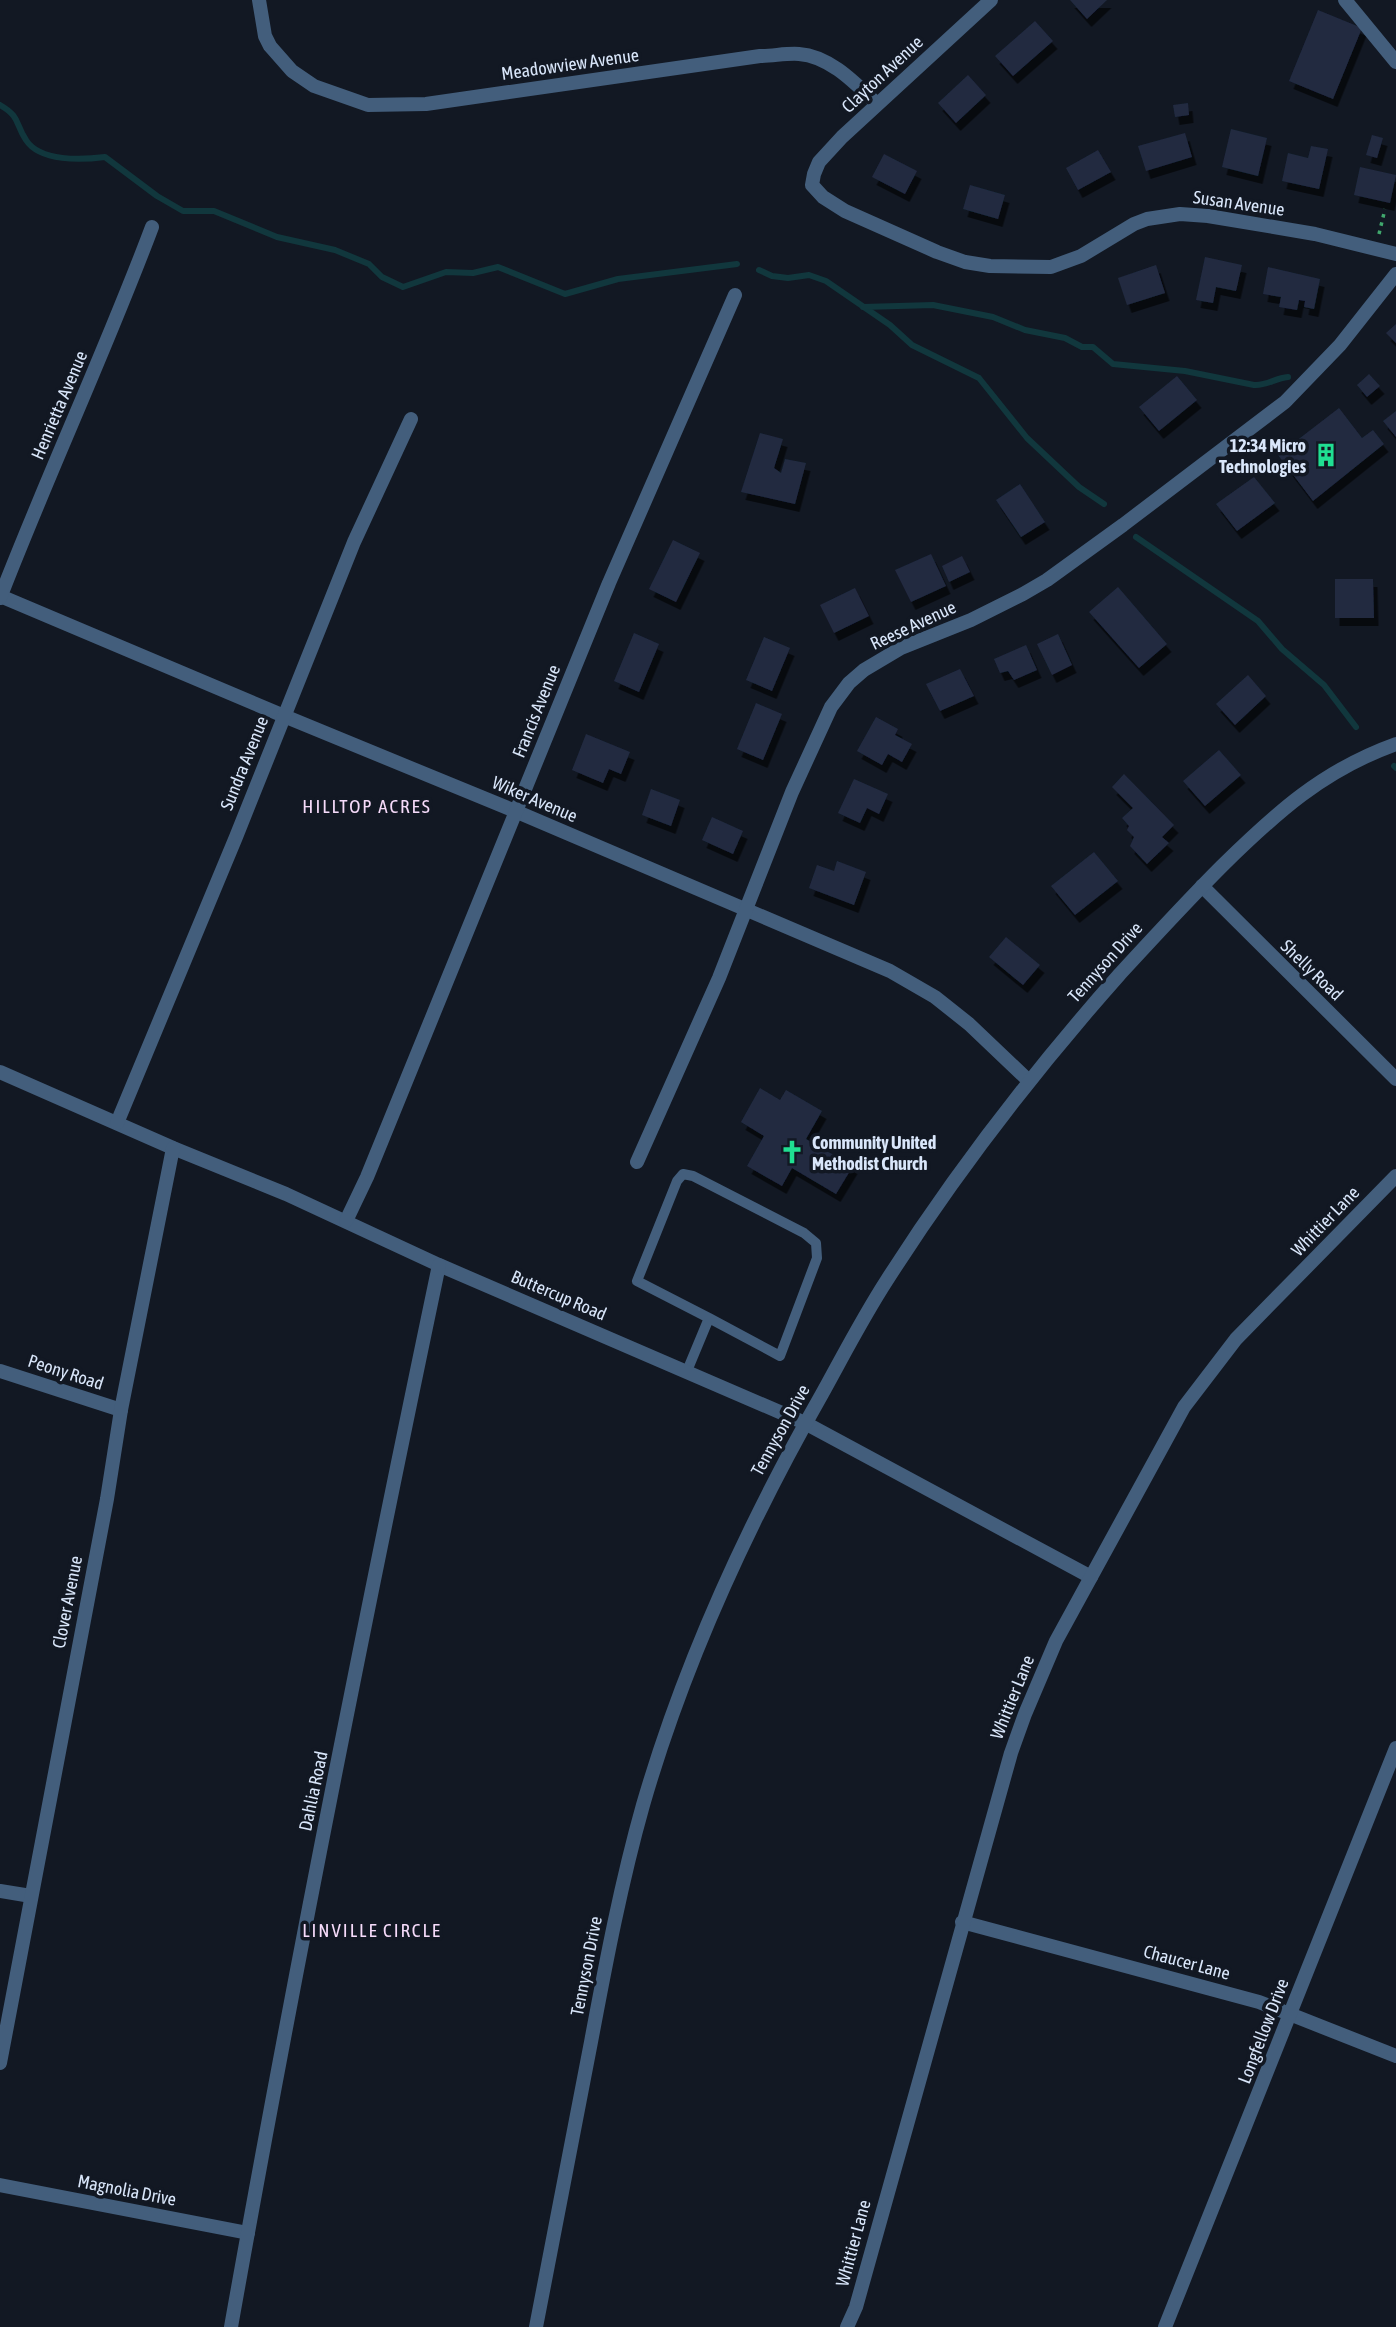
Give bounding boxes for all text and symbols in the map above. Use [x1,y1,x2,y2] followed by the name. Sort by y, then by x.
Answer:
[837,31,927,117] street label: Clayton Avenue
[500,44,640,84] street label: Meadowview Avenue
[1192,186,1286,220] street label: Susan Avenue
[27,348,91,462] street label: Henrietta Avenue
[1219,435,1307,477] place label: 12:34 Micro Technologies
[1312,441,1340,469] building icon: 12:34 Micro Technologies
[867,596,959,654] street label: Reese Avenue
[508,661,564,761] street label: Francis Avenue
[216,713,272,813] street label: Sundra Avenue
[489,772,581,826] street label: Wiker Avenue
[302,795,432,817] district label: HILLTOP ACRES
[1063,918,1147,1006] street label: Tennyson Drive
[1277,935,1347,1005] street label: Shelly Road
[812,1132,936,1174] place label: Community United Methodist Church
[778,1138,806,1166] church icon: Community United Methodist Church
[1287,1182,1363,1260] street label: Whittier Lane
[508,1265,610,1325] street label: Buttercup Road
[26,1350,106,1394] street label: Peony Road
[746,1381,814,1479] street label: Tennyson Drive
[48,1554,86,1650] street label: Clover Avenue
[986,1652,1038,1742] street label: Whittier Lane
[294,1749,332,1833] street label: Dahlia Road
[566,1915,606,2017] street label: Tennyson Drive
[302,1919,442,1941] district label: LINVILLE CIRCLE
[1141,1940,1233,1984] street label: Chaucer Lane
[1233,1976,1293,2086] street label: Longfellow Drive
[76,2170,178,2210] street label: Magnolia Drive
[831,2197,875,2289] street label: Whittier Lane

